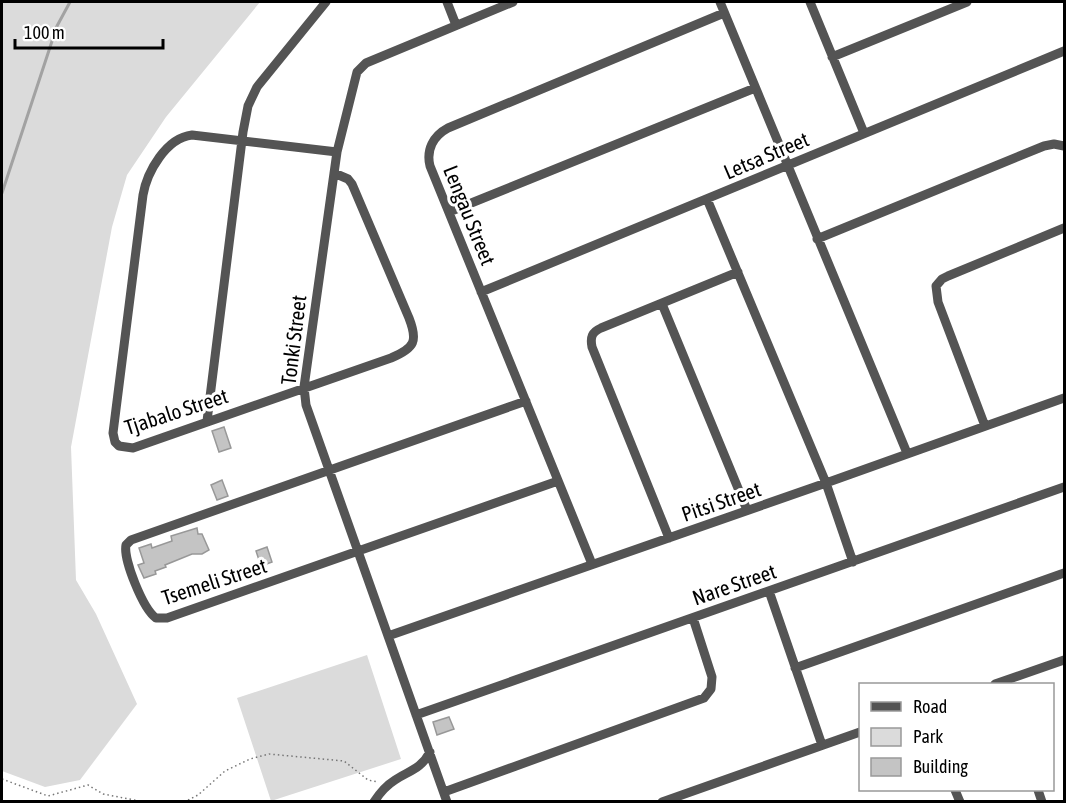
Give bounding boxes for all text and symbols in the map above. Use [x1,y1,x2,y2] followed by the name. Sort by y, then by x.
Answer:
[15,12,164,50] scale bar
[24,22,65,43] text: 100 m
[720,126,812,184] street label: Letsa Street
[439,162,501,268] street label: Lengau Street
[276,294,310,386] street label: Tonki Street
[121,383,231,439] street label: Tjabalo Street
[678,476,764,526] street label: Pitsi Street
[159,553,269,609] street label: Tsemeli Street
[689,559,779,609] street label: Nare Street
[859,683,1054,791] legend
[913,696,947,717] text: Road
[913,726,943,747] text: Park
[913,756,968,777] text: Building

